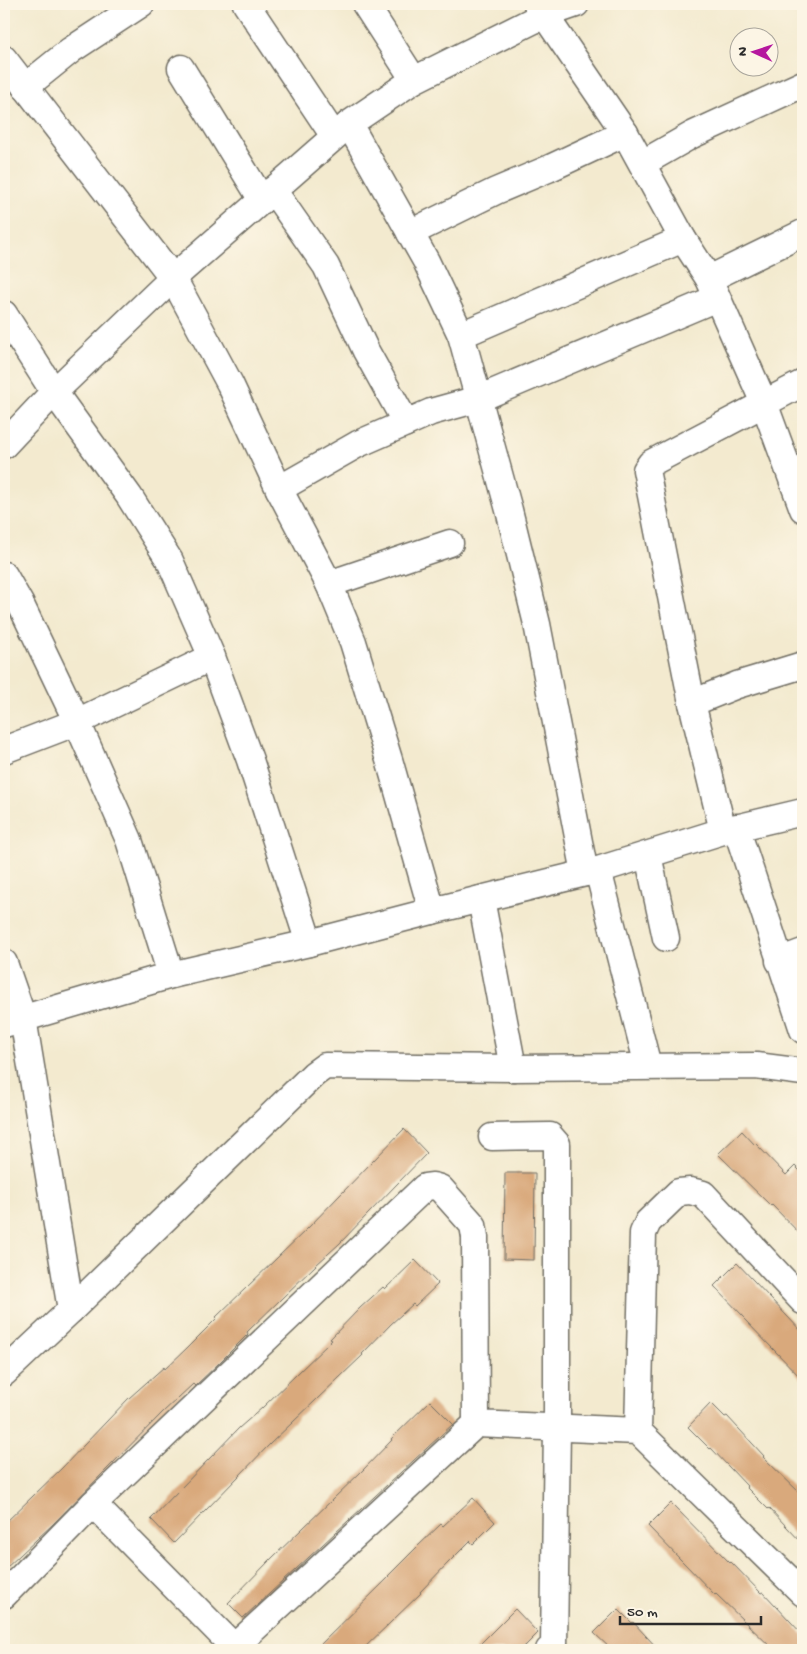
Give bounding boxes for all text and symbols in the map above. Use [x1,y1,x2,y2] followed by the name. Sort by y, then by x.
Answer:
[730,28,780,78] north arrow
[735,46,752,56] text: N
[620,1594,761,1626] scale bar
[627,1604,658,1622] text: 50 m

